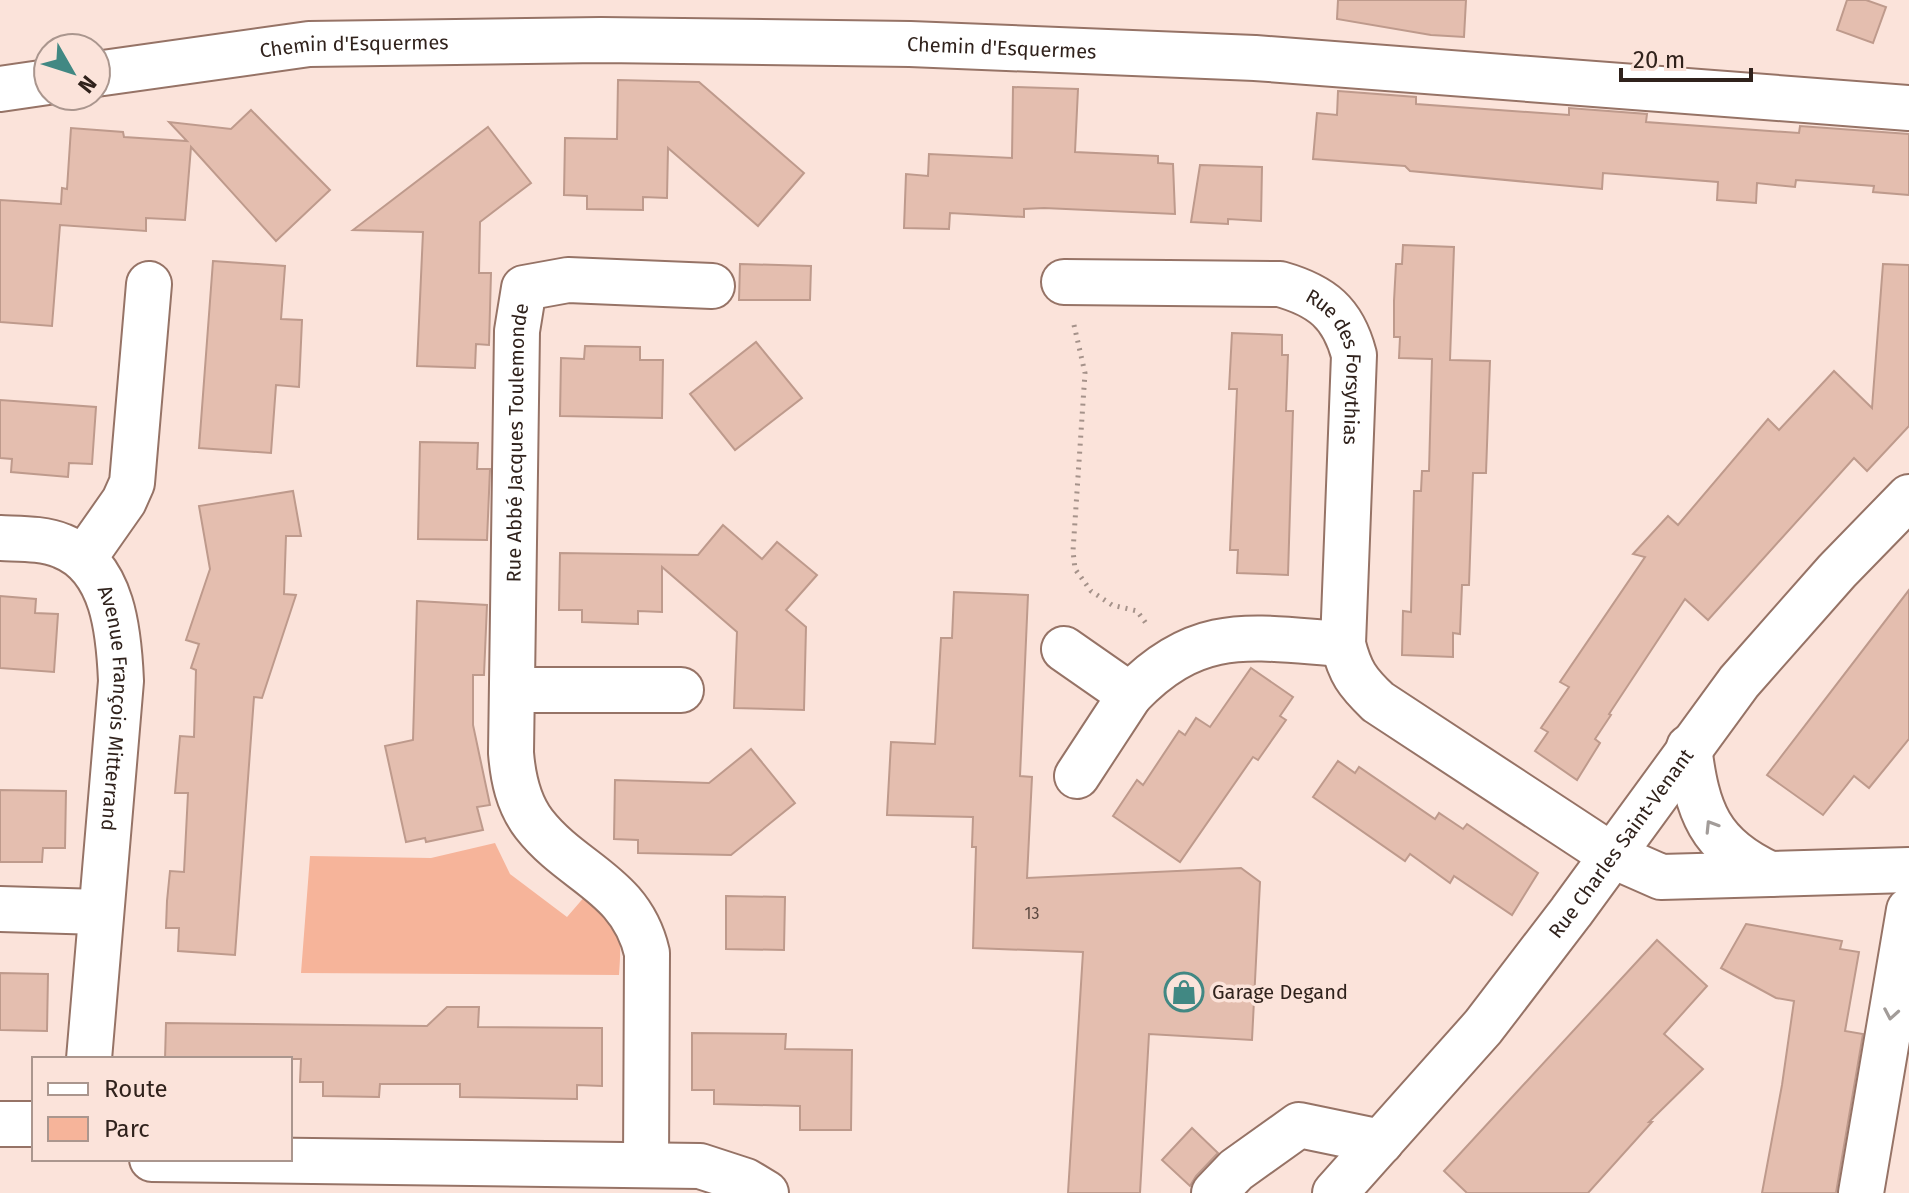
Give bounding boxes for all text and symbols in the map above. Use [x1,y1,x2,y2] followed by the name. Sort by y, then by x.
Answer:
[258,30,449,63] street label: Chemin d'Esquermes
[32,32,112,112] north arrow
[907,32,1097,64] street label: Chemin d'Esquermes
[1621,32,1751,82] scale bar
[1633,46,1685,74] text: 20 m
[72,70,102,98] text: N
[1302,284,1366,445] street label: Rue des Forsythias
[501,301,533,583] street label: Rue Abbé Jacques Toulemonde
[93,582,133,832] street label: Avenue François Mitterrand
[1543,743,1699,943] street label: Rue Charles Saint-Venant
[1705,820,1721,835] one-way arrow
[1025,904,1039,923] house number: 13
[1163,971,1205,1013] shop icon: Garage Degand
[1212,980,1348,1004] place label: Garage Degand
[1884,1007,1901,1021] one-way arrow
[32,1057,292,1161] legend
[104,1075,168,1103] text: Route
[104,1115,150,1143] text: Parc

